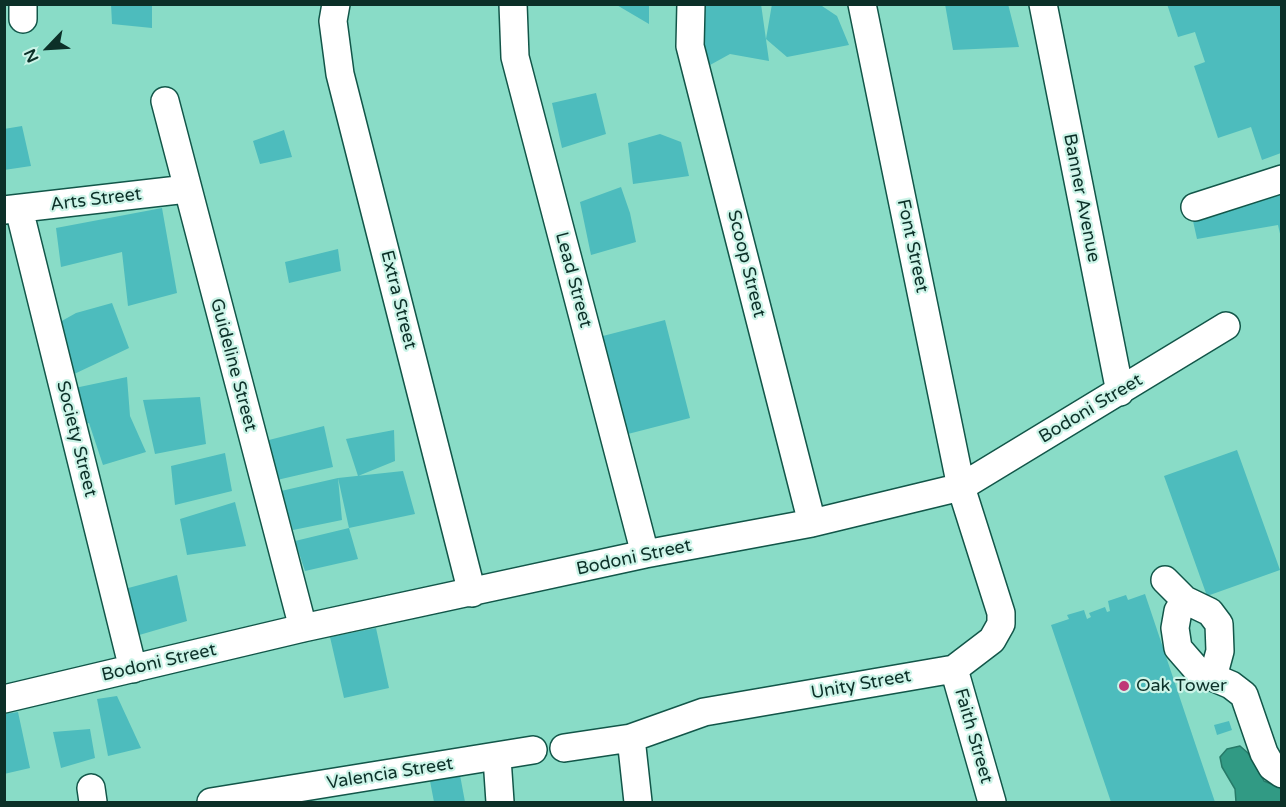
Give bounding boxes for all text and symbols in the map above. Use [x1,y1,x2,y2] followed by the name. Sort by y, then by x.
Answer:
[18,18,78,78] north arrow
[20,46,43,66] text: N
[1058,132,1104,264] street label: Banner Avenue
[49,184,143,216] street label: Arts Street
[892,197,932,295] street label: Font Street
[722,208,770,320] street label: Scoop Street
[550,230,596,330] street label: Lead Street
[375,248,421,352] street label: Extra Street
[205,296,261,434] street label: Guideline Street
[1035,370,1147,448] street label: Bodoni Street
[51,379,101,499] street label: Society Street
[574,535,694,581] street label: Bodoni Street
[99,639,219,687] street label: Bodoni Street
[809,666,913,704] street label: Unity Street
[1136,675,1227,697] place label: Oak Tower
[1117,679,1131,693] marker: Oak Tower
[949,686,997,786] street label: Faith Street
[325,753,455,795] street label: Valencia Street

